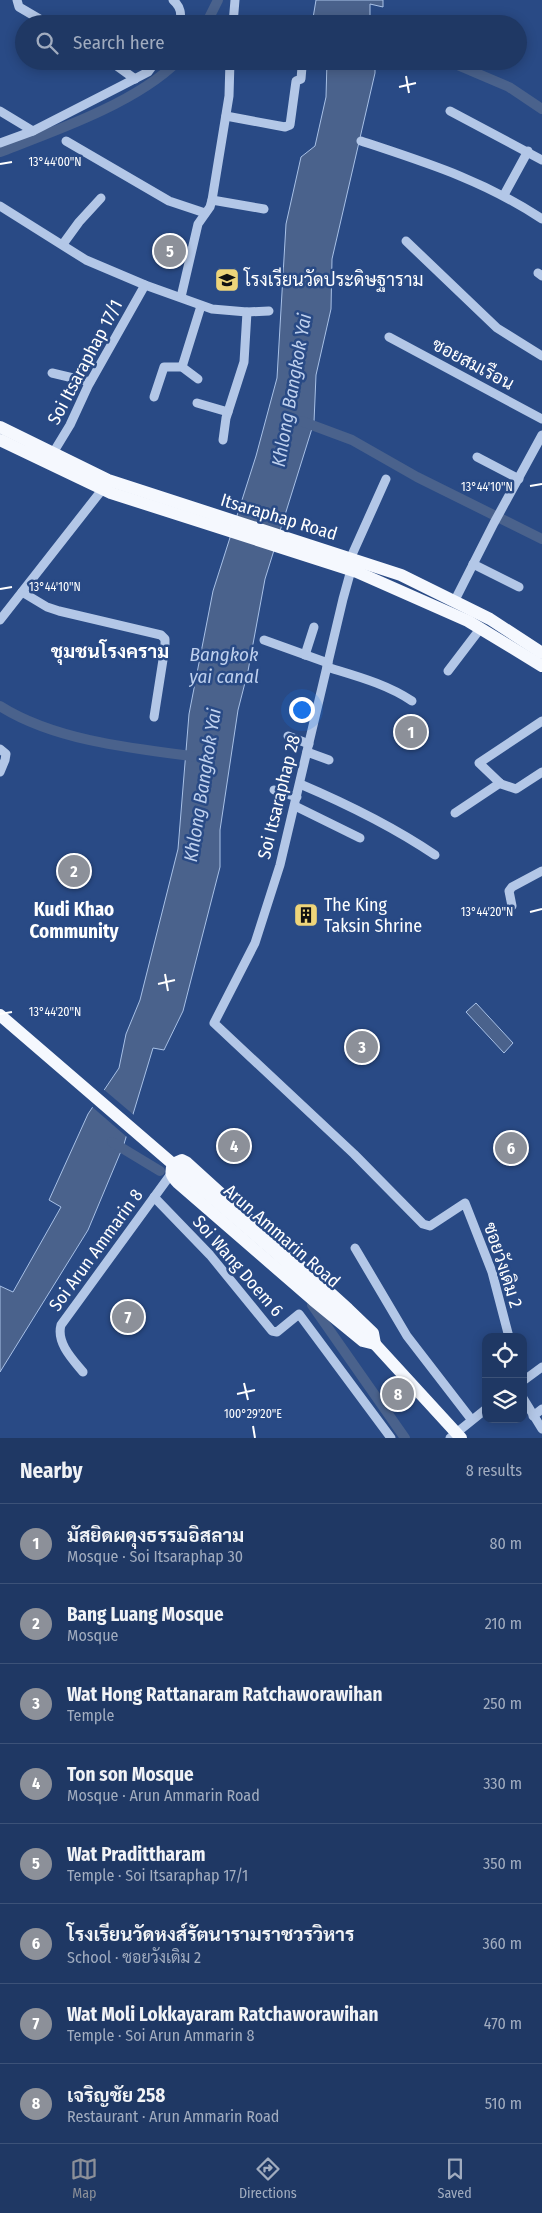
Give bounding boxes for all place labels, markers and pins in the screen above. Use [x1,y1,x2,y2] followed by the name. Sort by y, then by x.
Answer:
[154,232,186,270] pin: 5
[214,267,240,293] school or university icon: โรงเรียนวัดประดิษฐาราม
[243,267,424,292] place label: โรงเรียนวัดประดิษฐาราม
[395,713,427,751] pin: 1
[58,852,90,890] pin: 2
[324,894,422,937] place label: The King Taksin Shrine
[293,902,319,928] building icon: The King Taksin Shrine
[346,1028,378,1066] pin: 3
[218,1127,250,1165] pin: 4
[495,1129,527,1167] pin: 6
[112,1298,144,1336] pin: 7
[382,1375,414,1413] pin: 8

